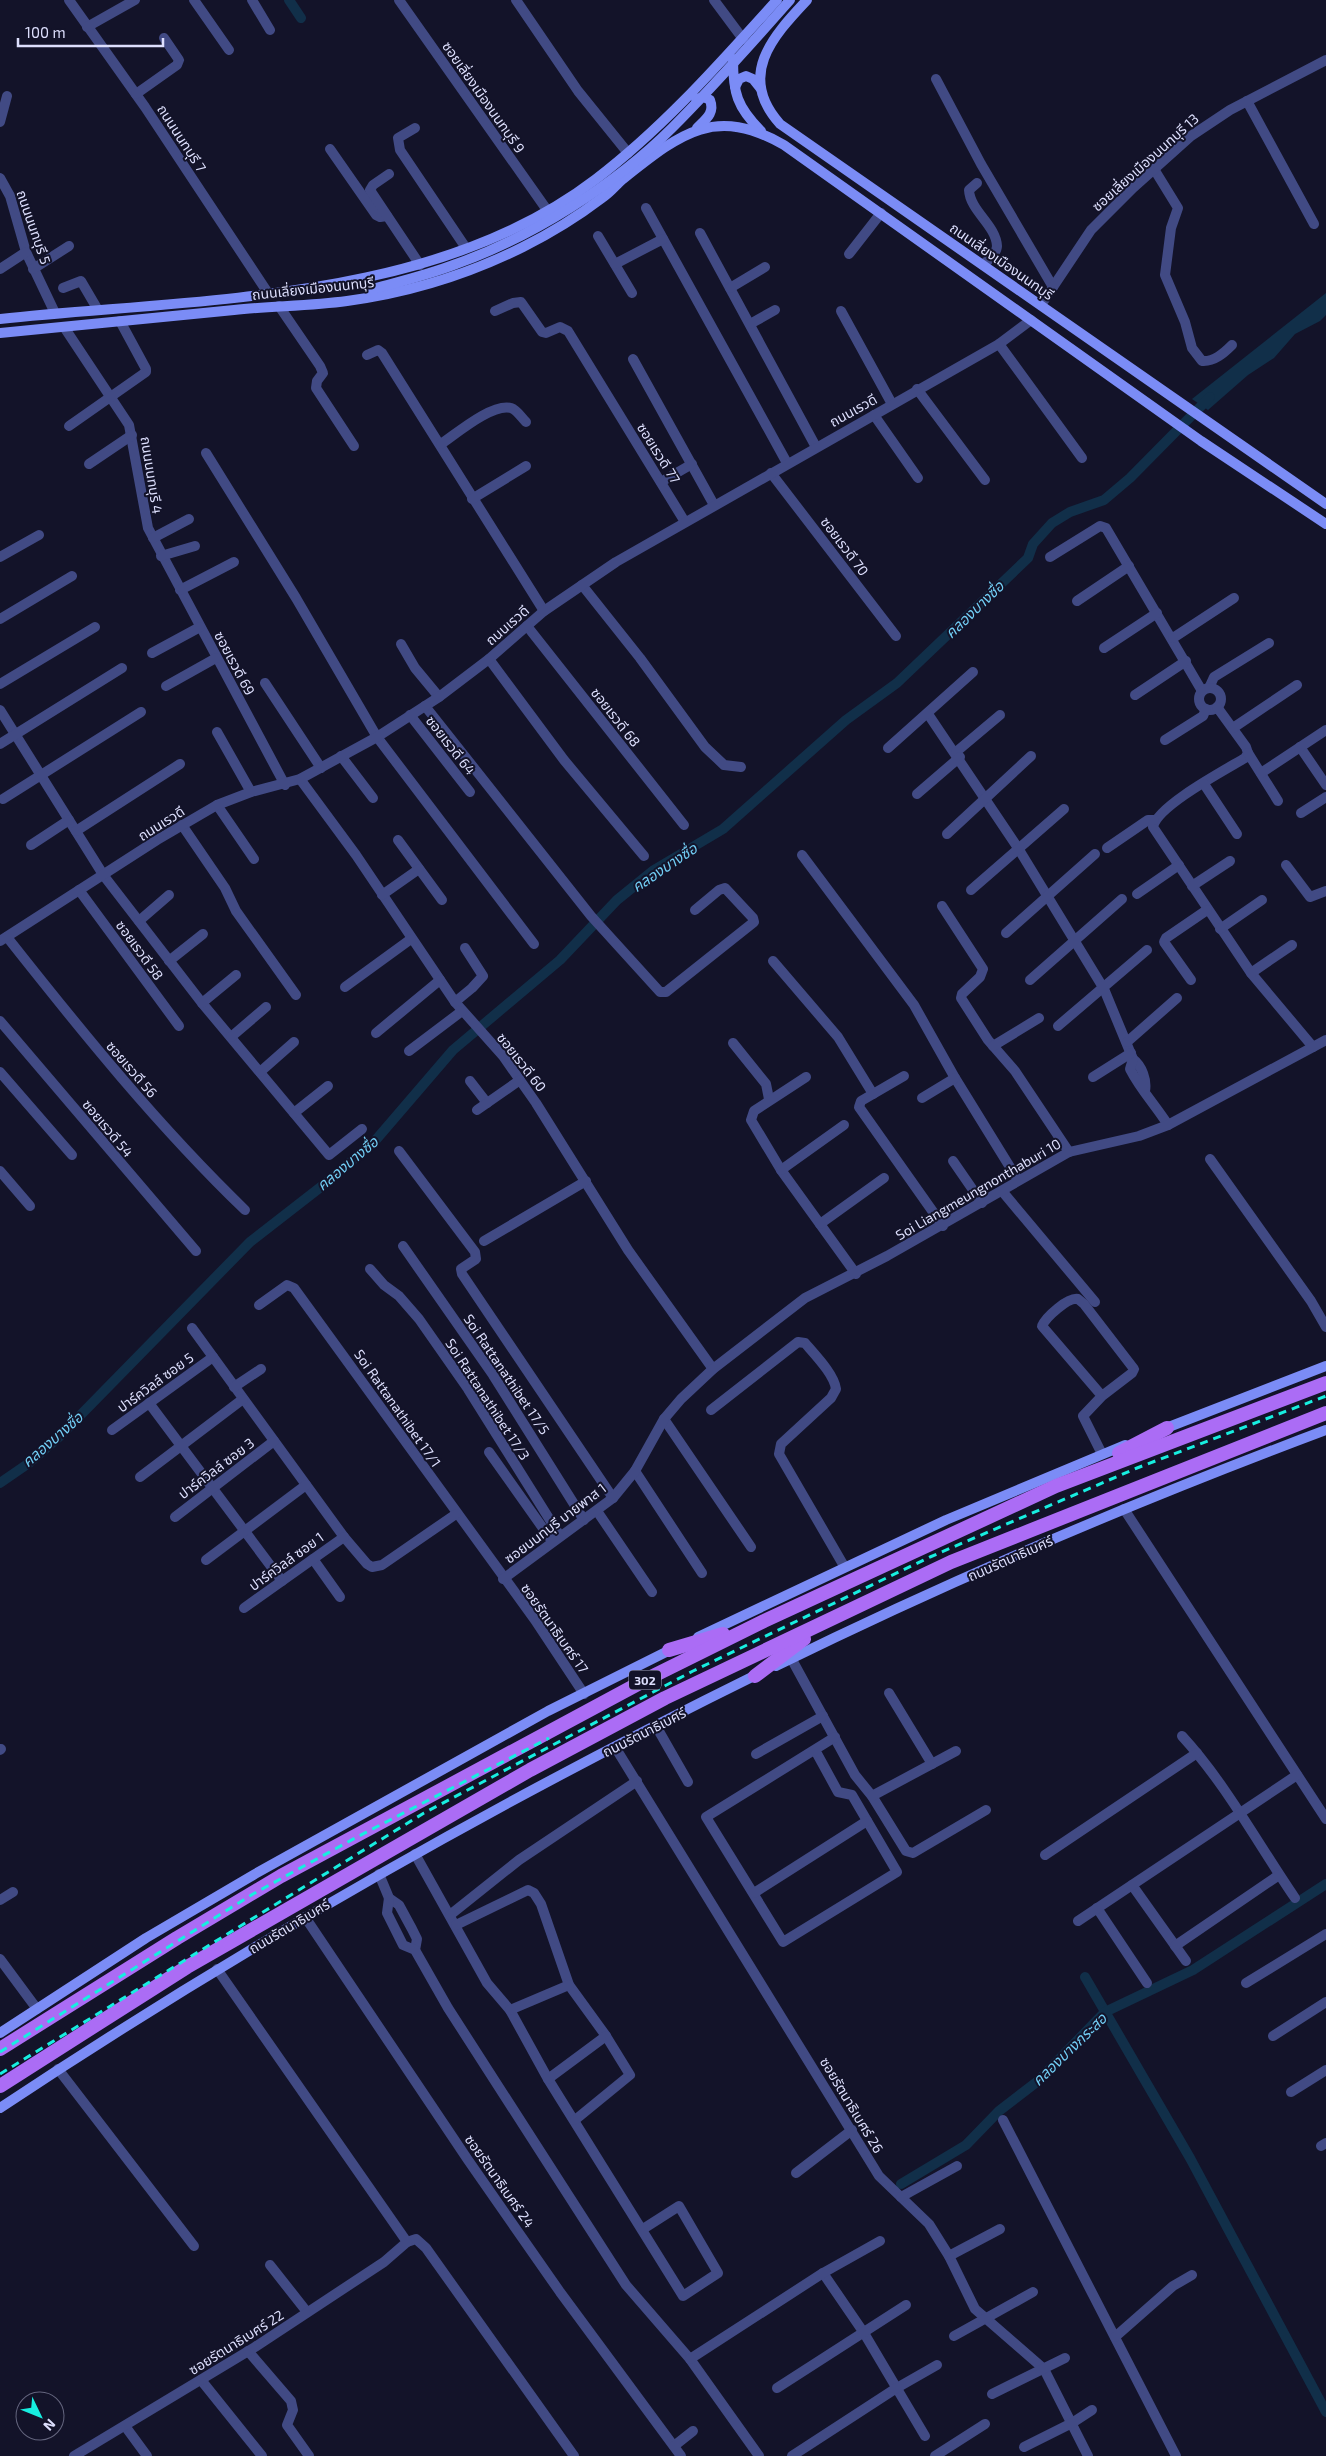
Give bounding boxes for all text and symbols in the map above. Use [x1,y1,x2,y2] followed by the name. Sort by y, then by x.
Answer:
[18,15,162,47] scale bar
[25,23,66,41] text: 100 m
[438,37,530,157] street label: ซอยเลี่ยงเมืองนนทบุรี 9
[153,101,210,175] street label: ถนนนนทบุรี 7
[1087,109,1203,215] street label: ซอยเลี่ยงเมืองนนทบุรี 13
[12,188,55,267] street label: ถนนนนทบุรี 5
[946,218,1058,304] street label: ถนนเลี่ยงเมืองนนทบุรี
[251,272,375,304] street label: ถนนเลี่ยงเมืองนนทบุรี
[826,390,880,430] street label: ถนนเรวดี
[634,420,684,486] street label: ซอยเรวดี 77
[136,435,167,515] street label: ถนนนนทบุรี 4
[817,513,873,579] street label: ซอยเรวดี 70
[940,575,1008,641] water label: คลองบางซื่อ
[482,602,532,648] street label: ถนนเรวดี
[211,628,259,698] street label: ซอยเรวดี 69
[588,684,644,750] street label: ซอยเรวดี 68
[423,712,479,778] street label: ซอยเรวดี 64
[134,802,188,844] street label: ถนนเรวดี
[627,837,701,895] water label: คลองบางซื่อ
[113,917,167,983] street label: ซอยเรวดี 58
[494,1029,550,1095] street label: ซอยเรวดี 60
[103,1037,161,1101] street label: ซอยเรวดี 56
[79,1096,137,1160] street label: ซอยเรวดี 54
[312,1130,382,1194] water label: คลองบางซื่อ
[892,1135,1064,1243] street label: Soi Liangmeungnonthaburi 10
[460,1311,554,1437] street label: Soi Rattanathibet 17/5
[442,1335,534,1463] street label: Soi Rattanathibet 17/3
[351,1346,445,1470] street label: Soi Rattanathibet 17/1
[113,1349,197,1415] street label: ปาร์ควิลล์ ซอย 5
[17,1406,87,1470] water label: คลองบางซื่อ
[175,1434,257,1502] street label: ปาร์ควิลล์ ซอย 3
[501,1479,610,1568] street label: ซอยนนทบุรี บายพาส 1
[245,1528,327,1594] street label: ปาร์ควิลล์ ซอย 1
[965,1531,1056,1584] street label: ถนนรัตนาธิเบศร์
[518,1580,592,1676] street label: ซอยรัตนาธิเบศร์ 17
[629,1670,661,1690] road number: 302
[599,1703,689,1760] street label: ถนนรัตนาธิเบศร์
[246,1895,333,1957] street label: ถนนรัตนาธิเบศร์
[1028,2008,1111,2089] water label: คลองบางกระสอ
[817,2054,887,2156] street label: ซอยรัตนาธิเบศร์ 26
[462,2131,538,2231] street label: ซอยรัตนาธิเบศร์ 24
[185,2306,287,2378] street label: ซอยรัตนาธิเบศร์ 22
[15,2391,65,2441] north arrow
[40,2416,60,2435] text: N

